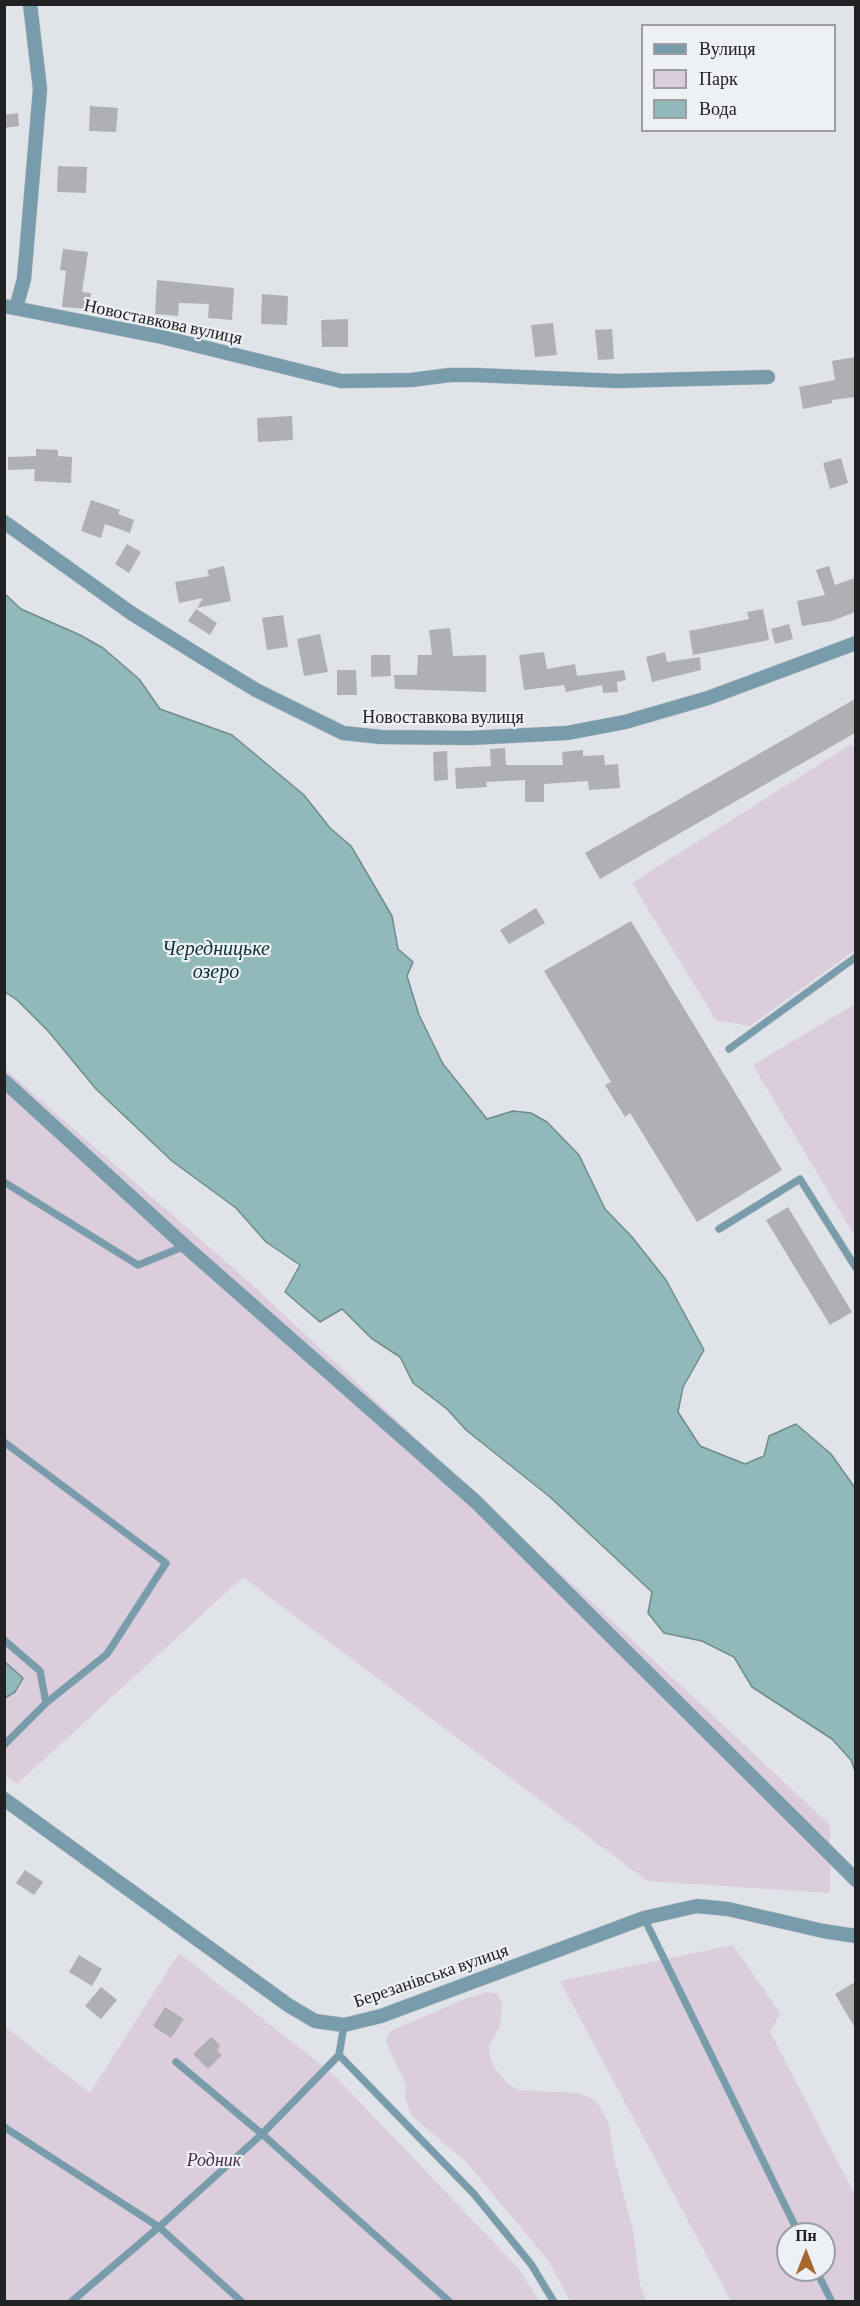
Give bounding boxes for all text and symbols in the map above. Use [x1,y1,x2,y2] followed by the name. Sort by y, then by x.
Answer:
[641,24,836,132] legend
[699,39,756,59] text: Вулиця
[699,69,738,89] text: Парк
[699,99,737,119] text: Вода
[82,295,244,349] street label: Новоставкова вулиця
[362,706,524,728] street label: Новоставкова вулиця
[162,937,270,984] water label: Чередницьке озеро
[351,1939,511,2013] street label: Березанівська вулиця
[187,2149,241,2171] park label: Родник
[776,2222,836,2282] north arrow
[795,2227,817,2244] text: Пн

